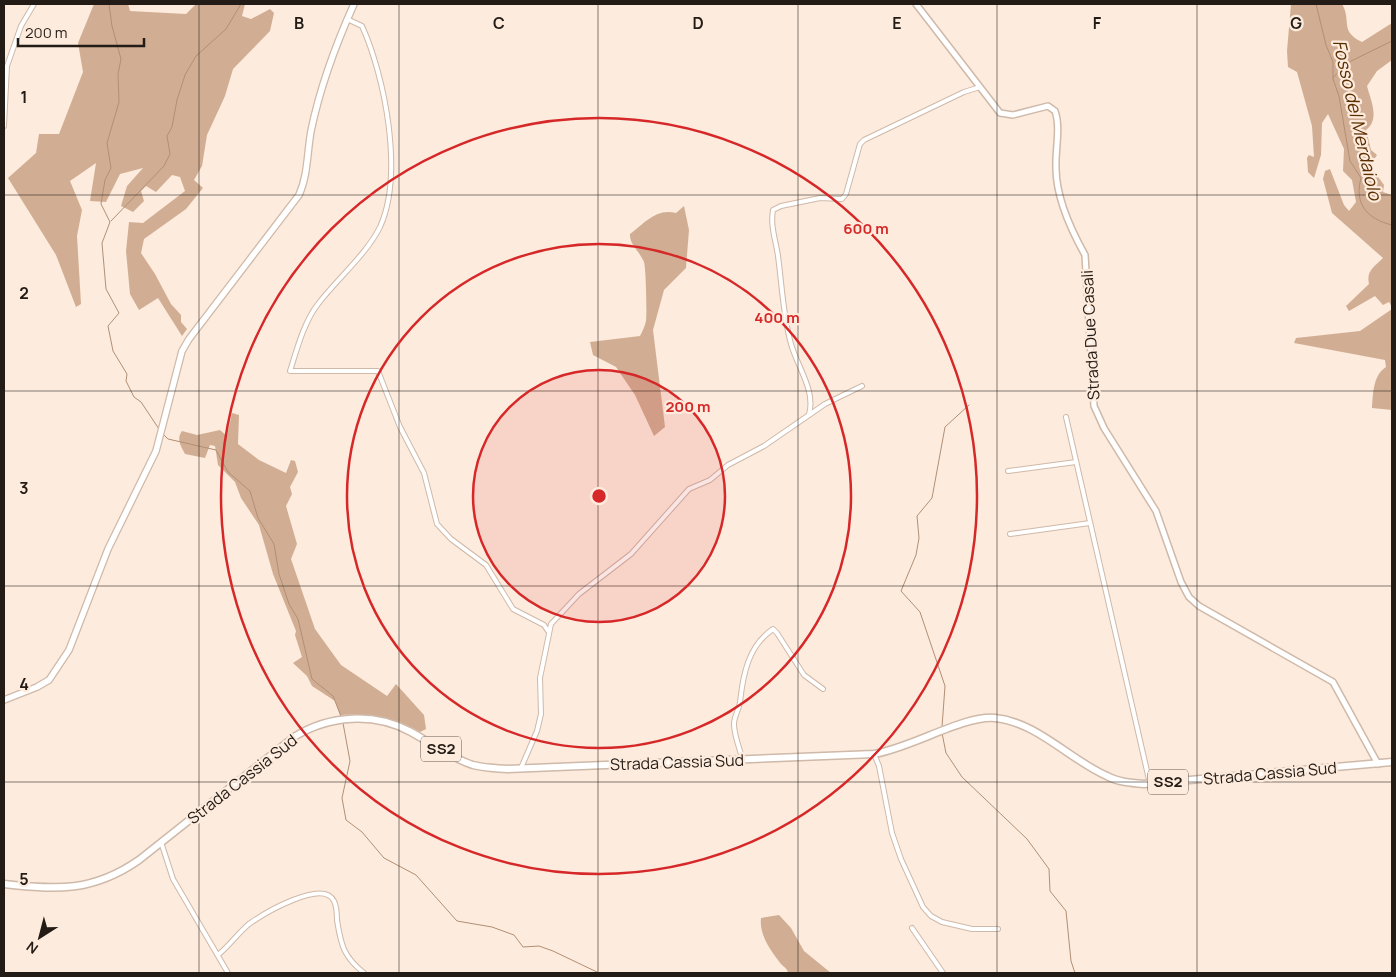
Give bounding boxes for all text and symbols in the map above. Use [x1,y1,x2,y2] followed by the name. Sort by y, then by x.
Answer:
[294,12,304,34] text: B
[493,12,505,34] text: C
[692,12,704,34] text: D
[892,12,902,34] text: E
[1093,12,1102,34] text: F
[1290,12,1302,34] text: G
[18,15,144,47] scale bar
[25,22,68,43] text: 200 m
[1328,37,1388,204] water label: Fosso del Merdaiolo
[20,86,28,108] text: 1
[843,218,889,239] text: 600 m
[1076,269,1104,401] street label: Strada Due Casali
[19,282,29,304] text: 2
[754,307,800,328] text: 400 m
[665,396,711,417] text: 200 m
[19,477,29,499] text: 3
[590,487,608,505] centre of rings
[19,673,29,695] text: 4
[182,729,302,829] street label: Strada Cassia Sud
[421,736,461,762] road number: SS2
[610,749,744,775] street label: Strada Cassia Sud
[1202,756,1338,790] street label: Strada Cassia Sud
[1148,770,1188,794] road number: SS2
[19,868,29,890] text: 5
[15,912,65,962] north arrow
[22,937,42,959] text: N

